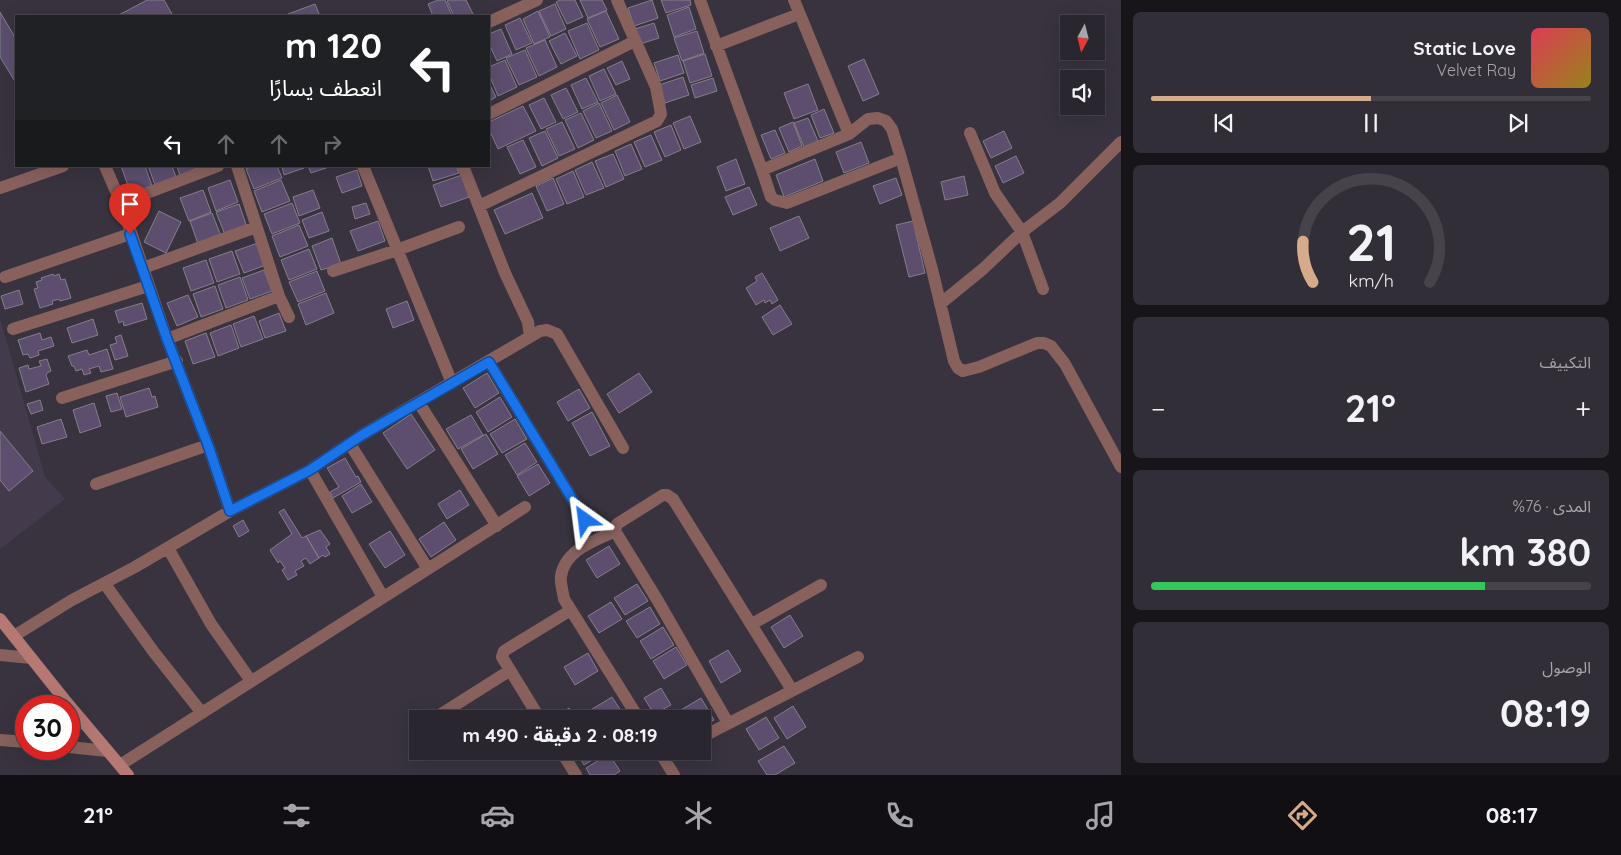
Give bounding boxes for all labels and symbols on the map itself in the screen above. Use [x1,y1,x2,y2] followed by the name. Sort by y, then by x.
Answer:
[1060,15,1105,60] north arrow
[109,183,151,234] pin
[558,493,610,545] position arrow
[15,695,80,760] speed limit sign: 30

